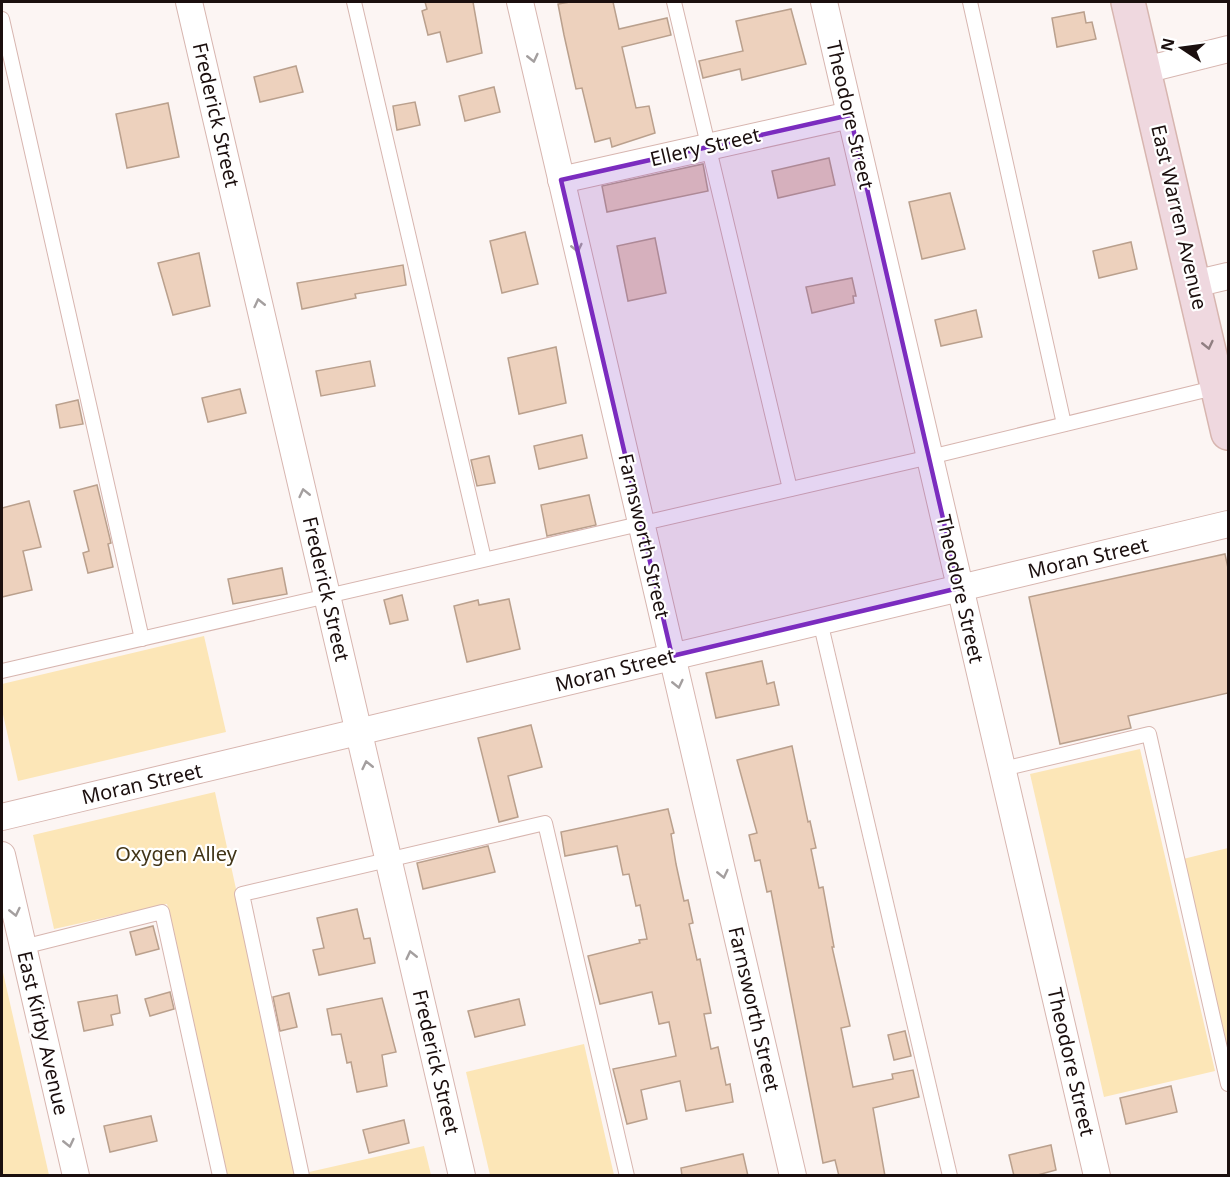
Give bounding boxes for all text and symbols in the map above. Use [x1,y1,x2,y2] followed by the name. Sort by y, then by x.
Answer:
[1152,18,1212,78] north arrow
[1155,36,1180,53] text: N
[820,38,881,192] street label: Theodore Street
[187,40,246,190] street label: Frederick Street
[526,53,539,63] one-way arrow
[647,121,763,172] street label: Ellery Street
[1145,122,1214,312] street label: East Warren Avenue
[570,243,583,253] one-way arrow
[254,299,267,309] one-way arrow
[1201,340,1214,350] one-way arrow
[612,451,677,621] street label: Farnsworth Street
[298,488,311,498] one-way arrow
[930,512,991,666] street label: Theodore Street
[297,514,356,664] street label: Frederick Street
[1025,531,1151,584] street label: Moran Street
[552,642,678,697] street label: Moran Street
[671,679,684,689] one-way arrow
[79,757,205,810] street label: Moran Street
[361,760,374,770] one-way arrow
[115,840,238,867] park label: Oxygen Alley
[715,869,728,879] one-way arrow
[7,907,20,917] one-way arrow
[722,924,787,1094] street label: Farnsworth Street
[11,948,76,1118] street label: East Kirby Avenue
[405,950,418,960] one-way arrow
[1041,985,1102,1139] street label: Theodore Street
[407,987,466,1137] street label: Frederick Street
[61,1138,74,1148] one-way arrow

